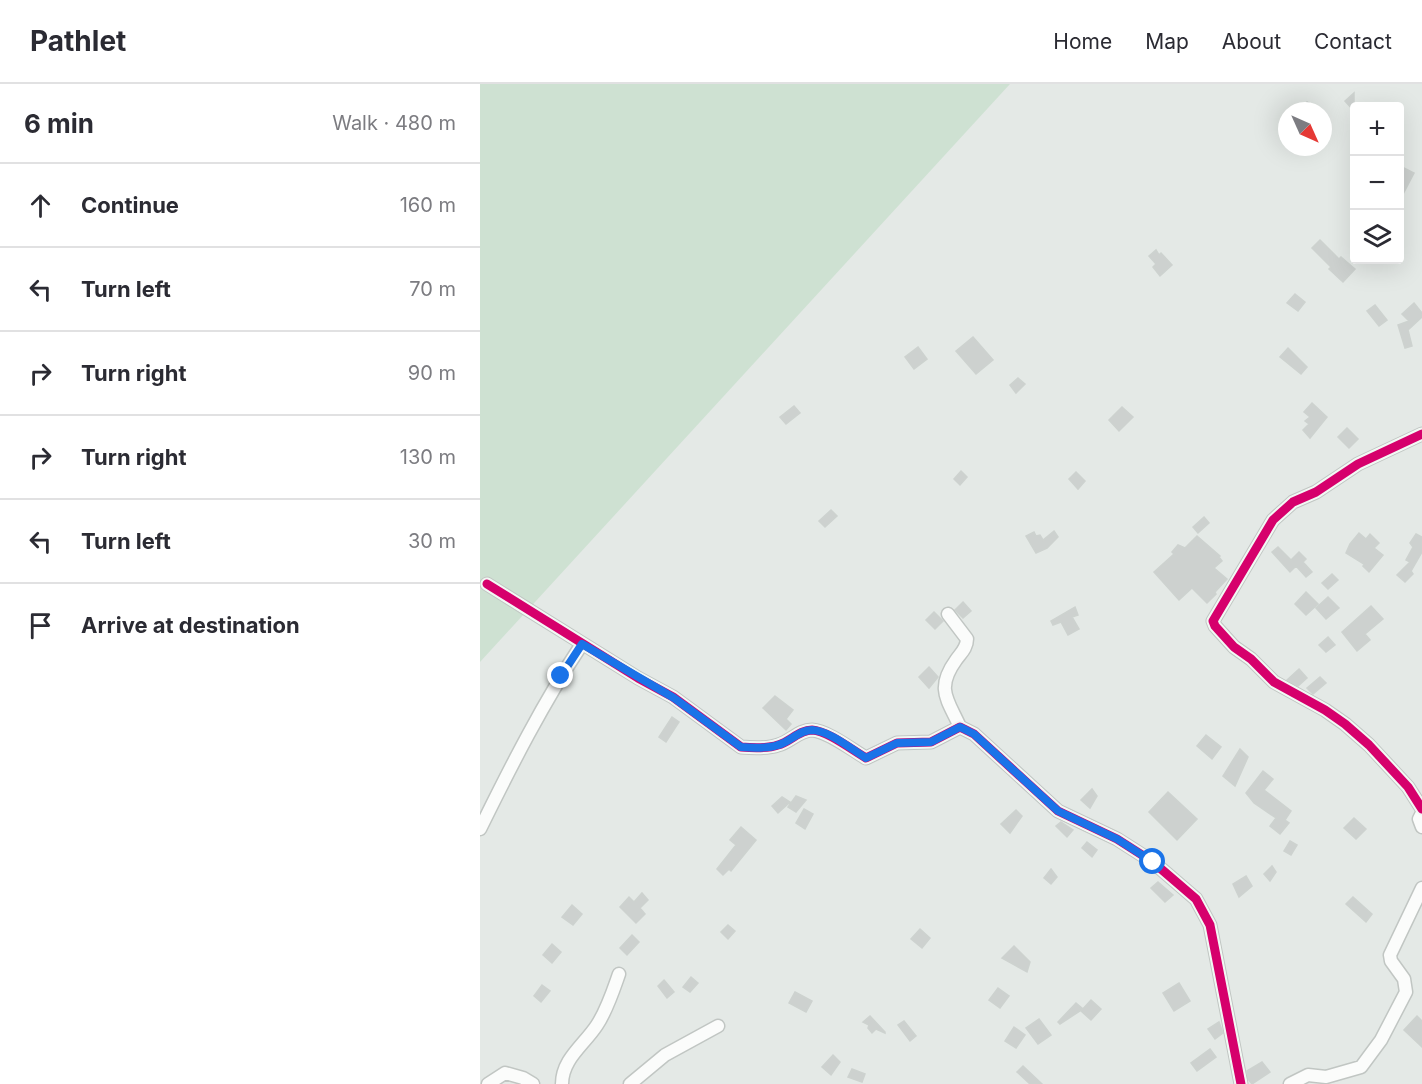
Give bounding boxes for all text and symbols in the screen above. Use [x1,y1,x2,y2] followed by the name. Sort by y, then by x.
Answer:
[30,24,126,58] text: Pathlet
[1053,29,1112,54] text: Home
[1145,29,1189,54] text: Map
[1222,29,1281,54] text: About
[1314,29,1392,54] text: Contact
[1278,102,1332,156] north arrow
[1350,102,1404,264] map controls
[1350,102,1404,156] button: +
[24,108,94,139] text: 6 min
[332,111,456,135] text: Walk · 480 m
[1350,156,1404,210] button: −
[24,189,57,222] icon: ahead
[81,192,179,218] text: Continue
[400,193,456,217] text: 160 m
[1350,210,1404,264] button: layers
[24,273,57,306] icon: left
[81,276,171,302] text: Turn left
[409,277,456,301] text: 70 m
[24,357,57,390] icon: right
[81,360,187,386] text: Turn right
[408,361,456,385] text: 90 m
[24,441,57,474] icon: right
[81,444,187,470] text: Turn right
[400,445,456,469] text: 130 m
[24,525,57,558] icon: left
[81,528,171,554] text: Turn left
[408,529,456,553] text: 30 m
[24,609,57,642] icon: arrive
[81,612,300,638] text: Arrive at destination
[547,662,573,688] route end
[1139,848,1165,874] route start

